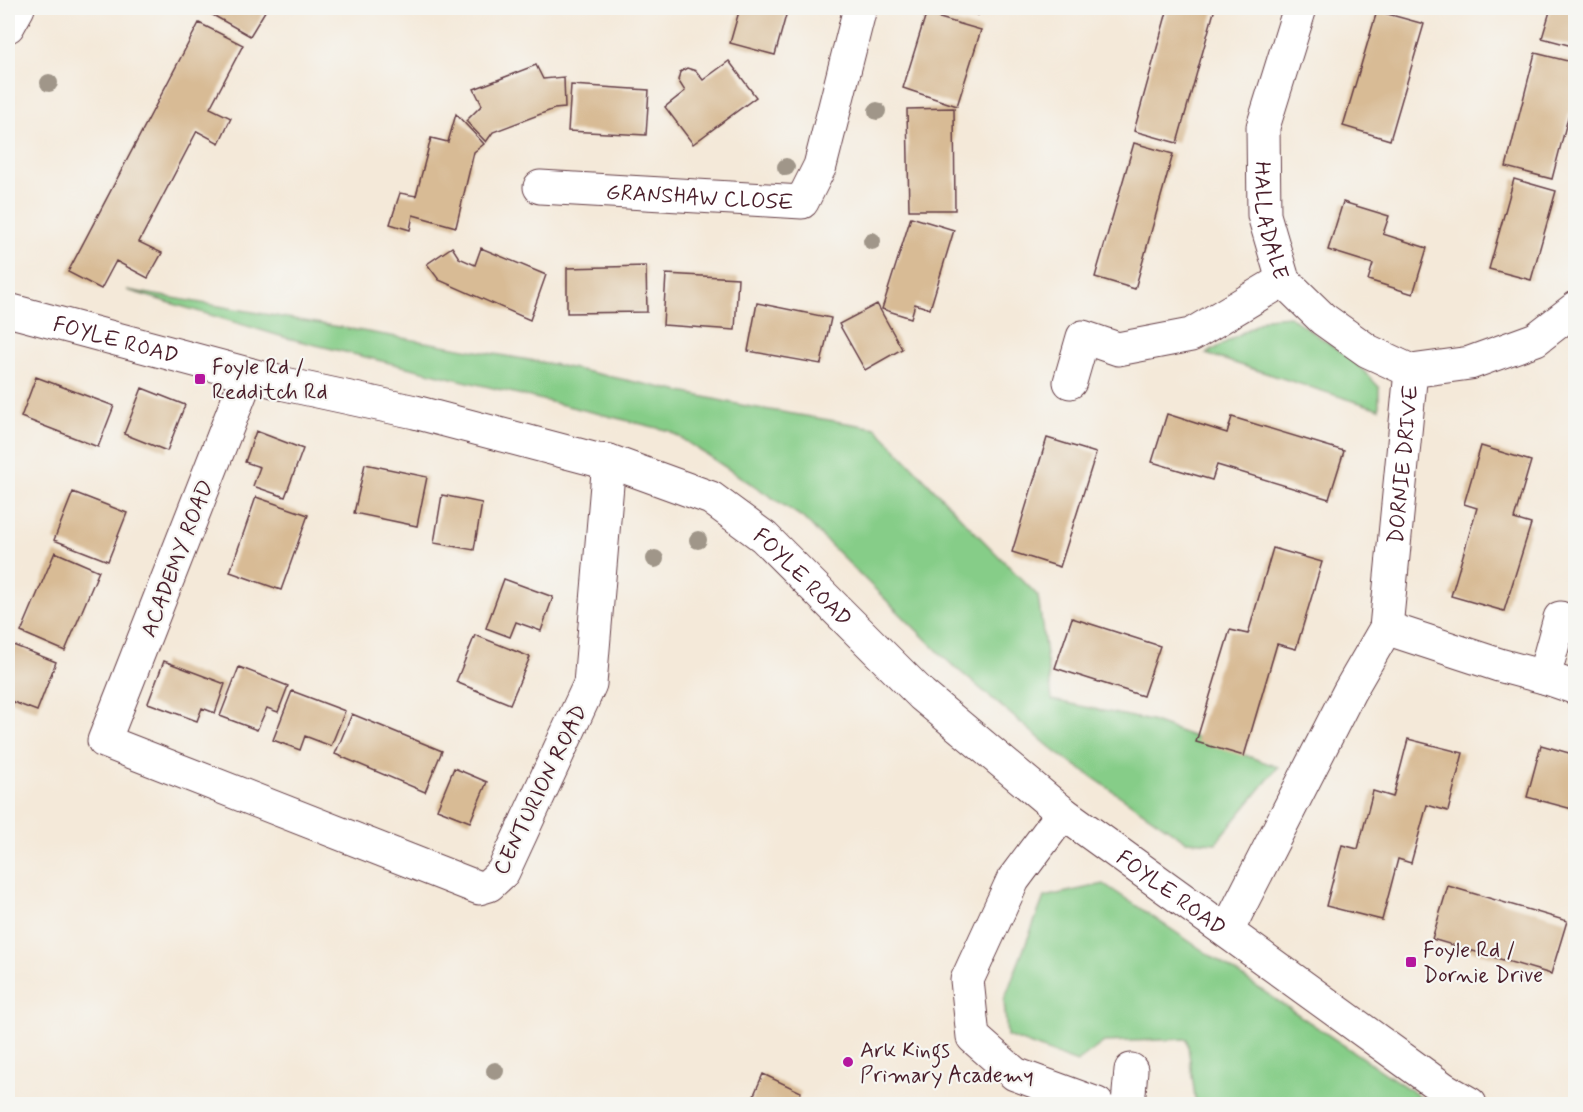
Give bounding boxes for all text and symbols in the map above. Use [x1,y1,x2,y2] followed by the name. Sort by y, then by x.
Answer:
[1247,161,1294,283] street label: HALLADALE
[605,179,794,217] street label: GRANSHAW CLOSE
[50,311,181,371] street label: FOYLE ROAD
[212,354,328,407] place label: Foyle Rd / Redditch Rd
[193,372,207,386] marker: Foyle Rd / Redditch Rd
[1382,384,1426,545] street label: DORNIE DRIVE
[135,476,221,641] street label: ACADEMY ROAD
[748,522,857,633] street label: FOYLE ROAD
[487,700,594,880] street label: CENTURION ROAD
[1110,844,1231,943] street label: FOYLE ROAD
[1423,937,1543,990] place label: Foyle Rd / Dornie Drive
[1404,955,1418,969] marker: Foyle Rd / Dornie Drive
[860,1037,1034,1090] place label: Ark Kings Primary Academy
[841,1055,855,1069] marker: Ark Kings Primary Academy

